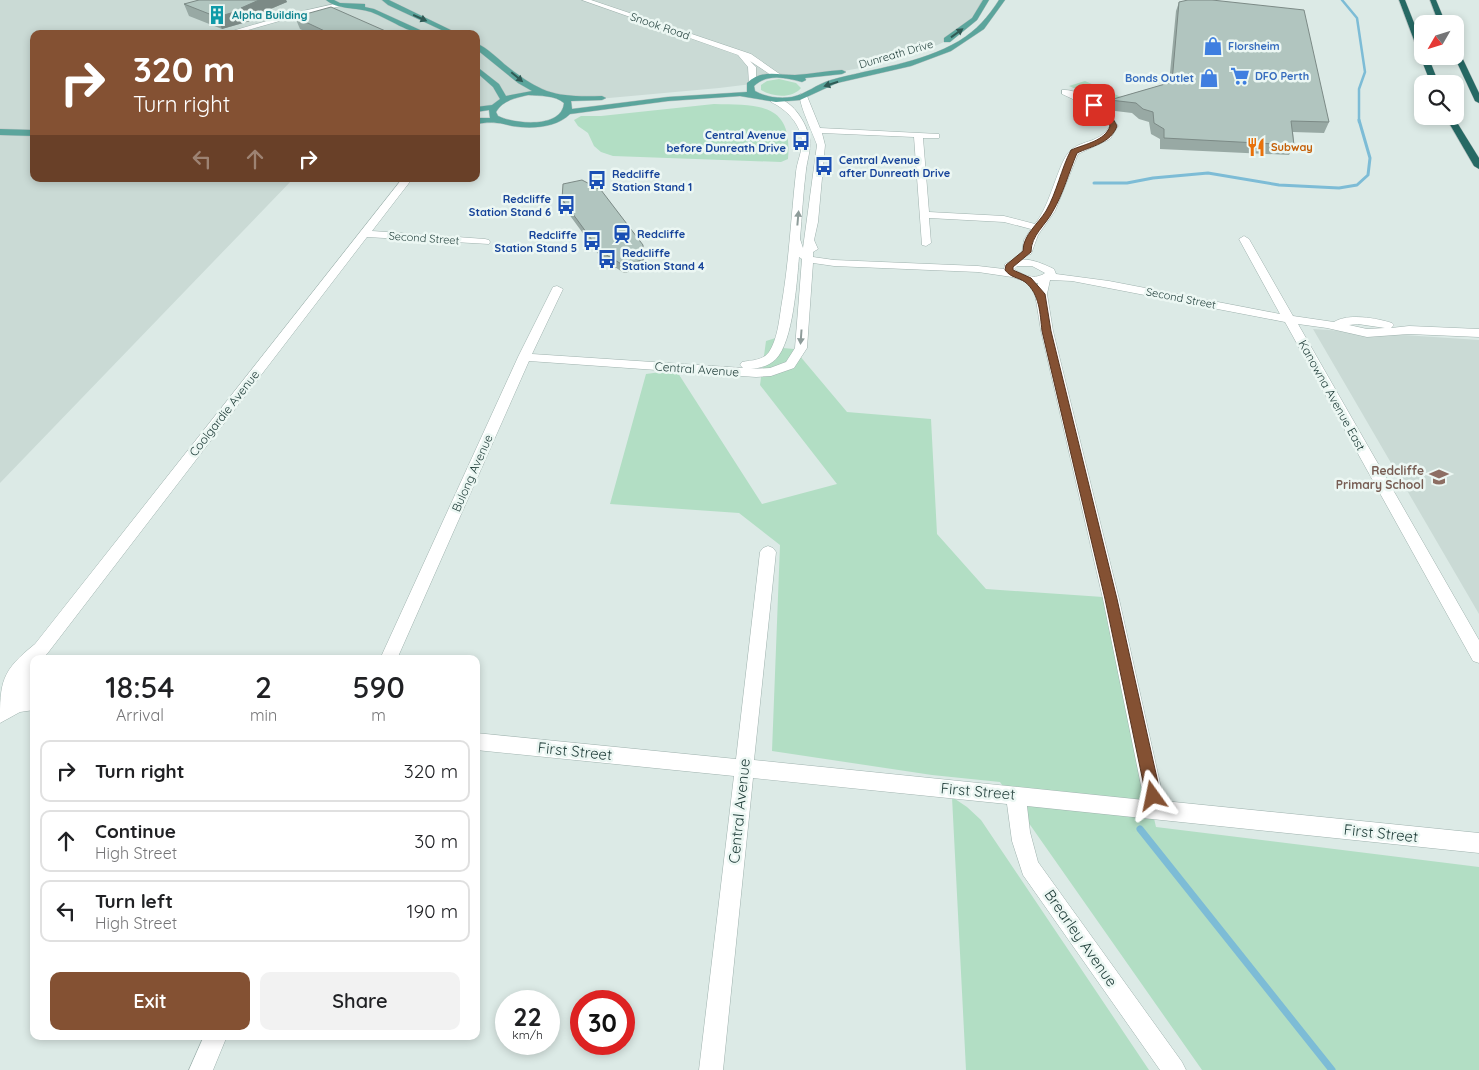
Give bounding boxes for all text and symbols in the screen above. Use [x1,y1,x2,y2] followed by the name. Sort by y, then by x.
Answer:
[206,4,228,26] building icon: Alpha Building
[232,8,308,22] place label: Alpha Building
[628,9,692,43] street label: Snook Road
[413,14,427,22] one-way arrow
[1414,15,1464,65] north arrow
[1414,15,1464,125] map controls
[950,28,964,38] one-way arrow
[1202,35,1224,57] shop icon: Florsheim
[857,37,935,71] street label: Dunreath Drive
[1228,39,1280,53] place label: Florsheim
[133,47,235,91] text: 320 m
[50,50,115,115] icon: right
[1229,65,1251,87] supermarket icon: DFO Perth
[1198,67,1220,89] shop icon: Bonds Outlet
[1255,69,1309,83] place label: DFO Perth
[510,71,522,83] one-way arrow
[1125,71,1194,85] place label: Bonds Outlet
[1414,75,1464,125] button: search
[823,80,838,88] one-way arrow
[1073,84,1115,126] pin
[133,90,230,118] text: Turn right
[1080,91,1108,119] icon: arrive
[666,128,787,155] place label: Central Avenue before Dunreath Drive
[790,130,812,152] bus stop icon: Central Avenue before Dunreath Drive
[1245,136,1267,158] restaurant icon: Subway
[1271,140,1313,154] place label: Subway
[188,145,216,173] icon: left
[241,145,269,173] icon: ahead
[294,145,322,173] icon: right
[839,153,951,180] place label: Central Avenue after Dunreath Drive
[813,155,835,177] bus stop icon: Central Avenue after Dunreath Drive
[612,167,692,194] place label: Redcliffe Station Stand 1
[586,169,608,191] bus stop icon: Redcliffe Station Stand 1
[469,192,552,219] place label: Redcliffe Station Stand 6
[555,194,577,216] bus stop icon: Redcliffe Station Stand 6
[794,209,802,225] one-way arrow
[611,223,633,245] station icon: Redcliffe
[637,227,686,241] place label: Redcliffe
[495,228,578,255] place label: Redcliffe Station Stand 5
[388,229,460,247] street label: Second Street
[581,230,603,252] bus stop icon: Redcliffe Station Stand 5
[622,246,705,273] place label: Redcliffe Station Stand 4
[596,248,618,270] bus stop icon: Redcliffe Station Stand 4
[1145,284,1217,312] street label: Second Street
[797,330,805,346] one-way arrow
[1295,337,1369,453] street label: Kanowna Avenue East
[654,359,740,379] street label: Central Avenue
[186,367,262,459] street label: Coolgardie Avenue
[448,432,496,514] street label: Bulong Avenue
[1336,463,1424,492] place label: Redcliffe Primary School
[1428,466,1450,488] school or university icon: Redcliffe Primary School
[105,668,175,706] text: 18:54
[255,668,272,706] text: 2
[352,668,405,706] text: 590
[116,705,164,725] text: Arrival
[250,705,277,725] text: min
[371,705,386,725] text: m
[537,738,613,764] street label: First Street
[52,757,80,785] icon: right
[724,758,754,864] street label: Central Avenue
[95,759,184,783] text: Turn right
[404,759,458,783] text: 320 m
[1126,769,1178,821] position arrow
[940,778,1016,804] street label: First Street
[95,819,176,843] text: Continue
[1343,820,1419,846] street label: First Street
[52,827,80,855] icon: ahead
[414,829,458,853] text: 30 m
[95,843,177,863] text: High Street
[1040,886,1122,990] street label: Brearley Avenue
[95,889,173,913] text: Turn left
[52,897,80,925] icon: left
[407,899,458,923] text: 190 m
[95,913,177,933] text: High Street
[50,972,250,1030] button: Exit
[260,972,460,1030] button: Share
[570,990,635,1055] speed limit sign: 30
[513,1001,542,1032] text: 22
[512,1027,543,1042] text: km/h

